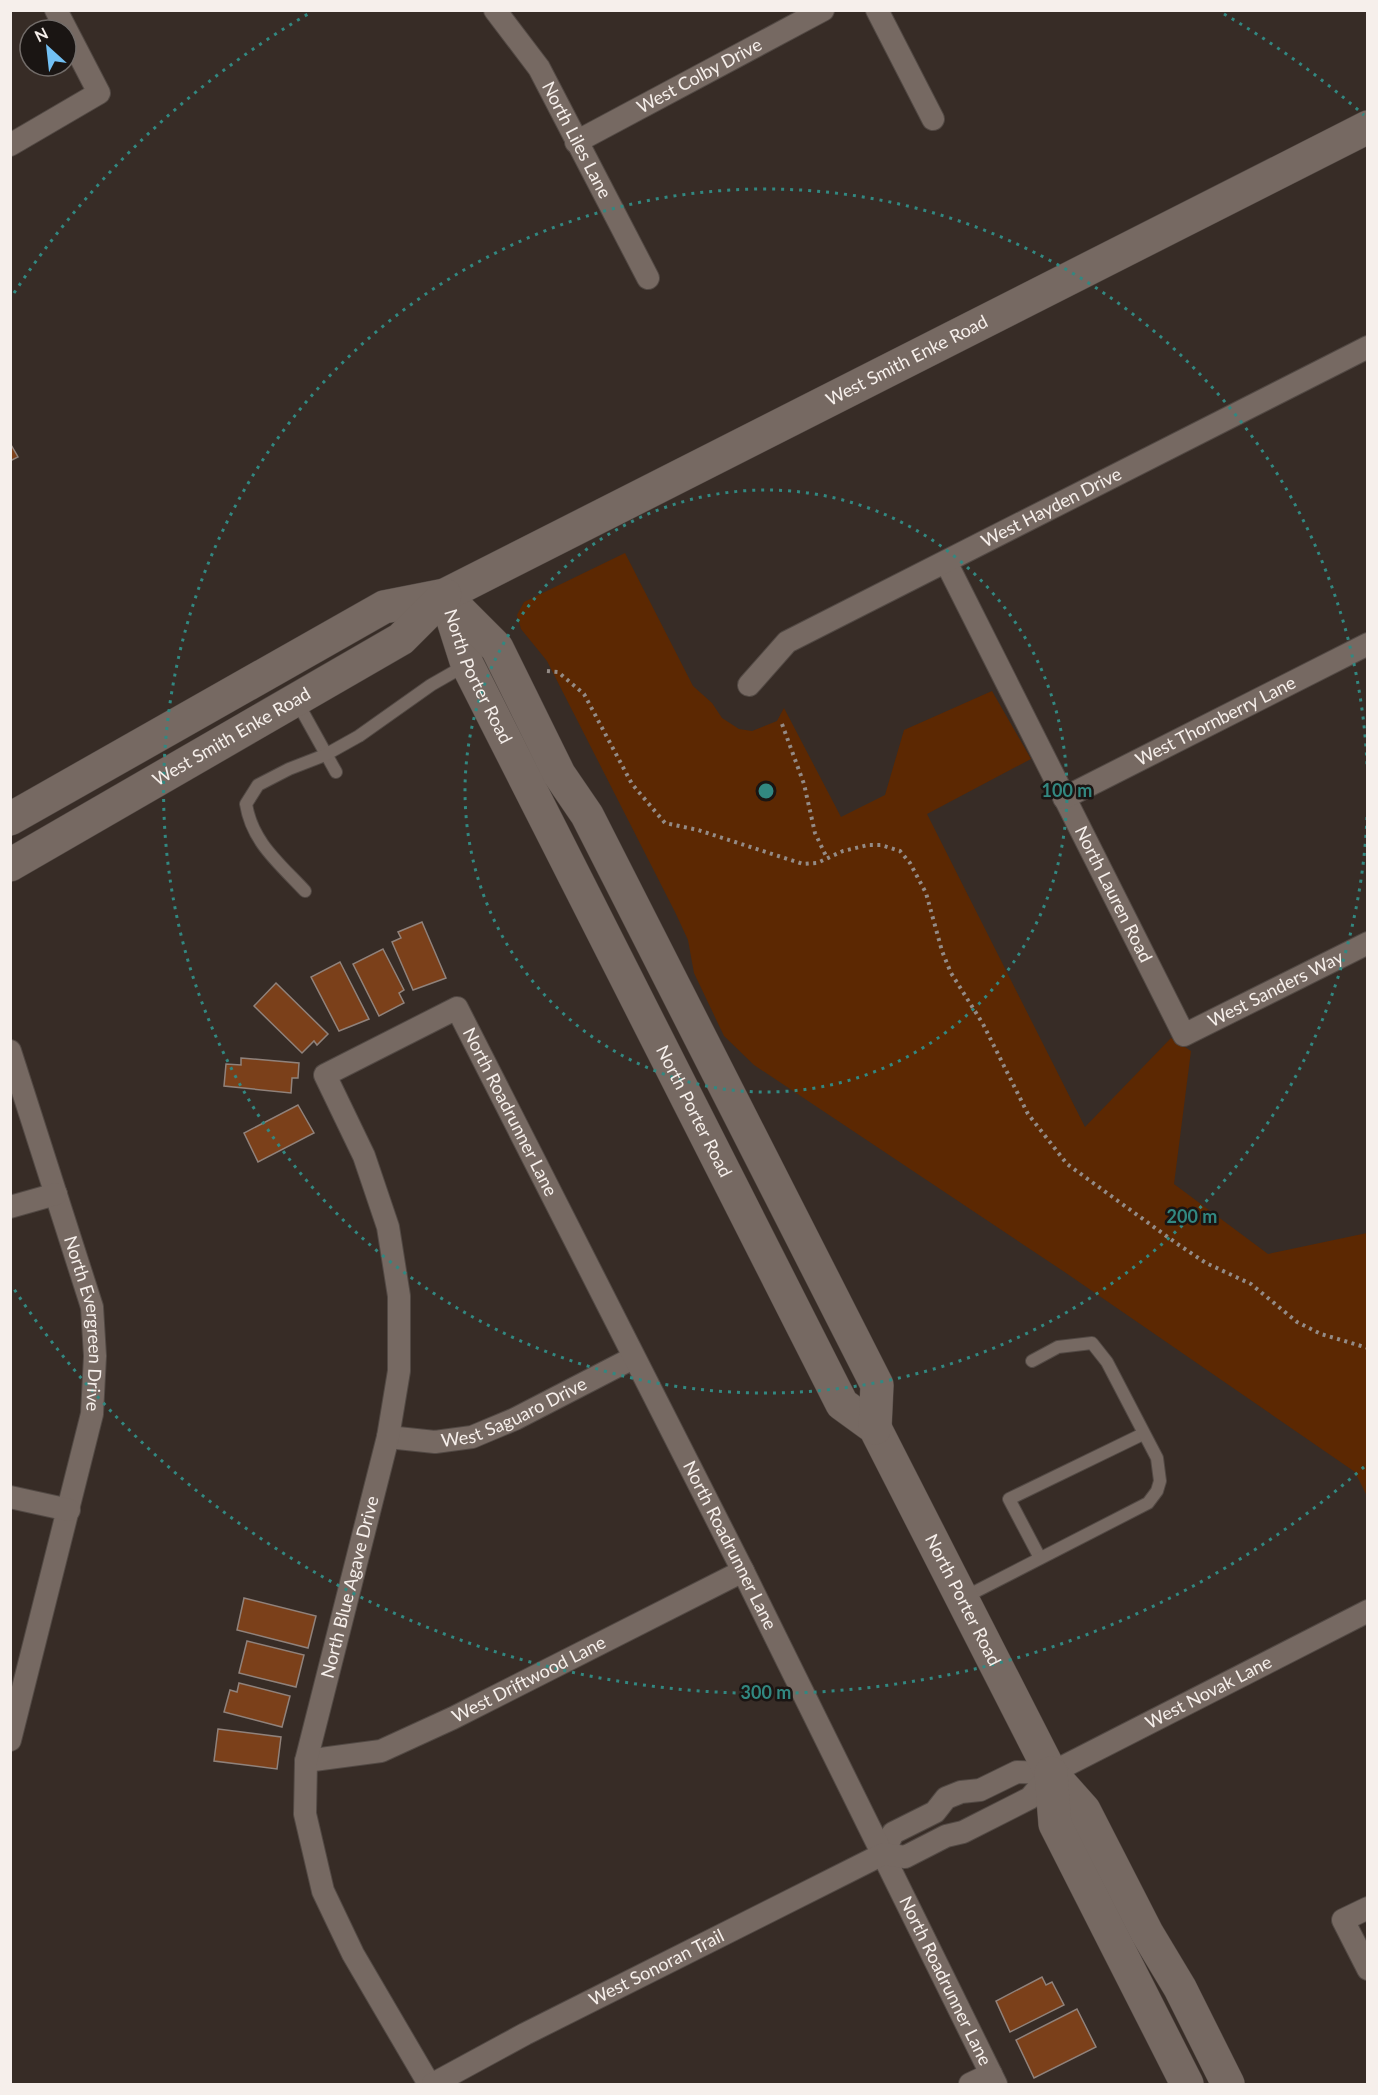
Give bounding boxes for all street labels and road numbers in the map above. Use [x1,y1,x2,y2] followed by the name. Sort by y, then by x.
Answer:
[633,33,765,117] street label: West Colby Drive
[538,77,617,202] street label: North Liles Lane
[822,310,991,410] street label: West Smith Enke Road
[977,462,1125,552] street label: West Hayden Drive
[440,606,518,747] street label: North Porter Road
[1131,671,1299,770] street label: West Thornberry Lane
[148,682,314,790] street label: West Smith Enke Road
[1071,822,1158,966] street label: North Lauren Road
[1204,945,1347,1031] street label: West Sanders Way
[459,1024,563,1200] street label: North Roadrunner Lane
[652,1041,737,1181] street label: North Porter Road
[60,1233,107,1412] street label: North Evergreen Drive
[440,1372,590,1451] street label: West Saguaro Drive
[679,1457,782,1633] street label: North Roadrunner Lane
[315,1493,383,1680] street label: North Blue Agave Drive
[921,1530,1006,1669] street label: North Porter Road
[448,1630,609,1727] street label: West Driftwood Lane
[1141,1650,1275,1733] street label: West Novak Lane
[895,1892,997,2069] street label: North Roadrunner Lane
[585,1924,727,2010] street label: West Sonoran Trail

